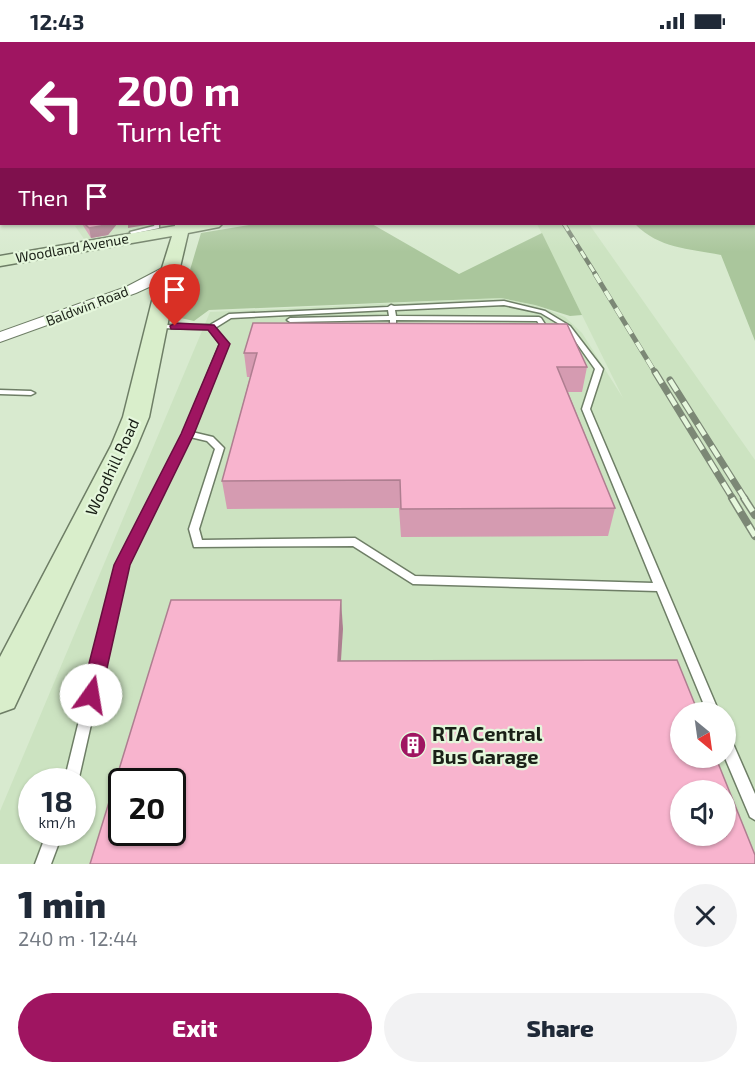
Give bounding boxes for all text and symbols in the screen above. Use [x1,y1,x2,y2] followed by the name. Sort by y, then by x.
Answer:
[30,8,84,34] text: 12:43
[117,64,240,114] text: 200 m
[18,66,96,144] icon: left
[117,115,221,147] text: Turn left
[80,180,113,213] icon: arrive
[18,184,68,210] text: Then
[14,229,130,266] street label: Woodland Avenue
[149,264,200,326] pin
[158,273,191,306] icon: arrive
[43,282,131,329] street label: Baldwin Road
[81,415,142,518] street label: Woodhill Road
[59,663,123,727] position arrow
[670,702,736,768] north arrow
[670,702,736,846] map controls
[432,721,543,768] place label: RTA Central Bus Garage
[398,730,428,760] building icon: RTA Central Bus Garage
[108,768,186,846] speed limit sign: 20
[670,780,736,846] button: sound
[41,782,73,818] text: 18
[38,813,76,831] text: km/h
[18,882,106,925] text: 1 min
[674,884,737,947] button: close
[18,926,138,950] text: 240 m · 12:44
[18,993,372,1062] button: Exit
[384,993,737,1062] button: Share

